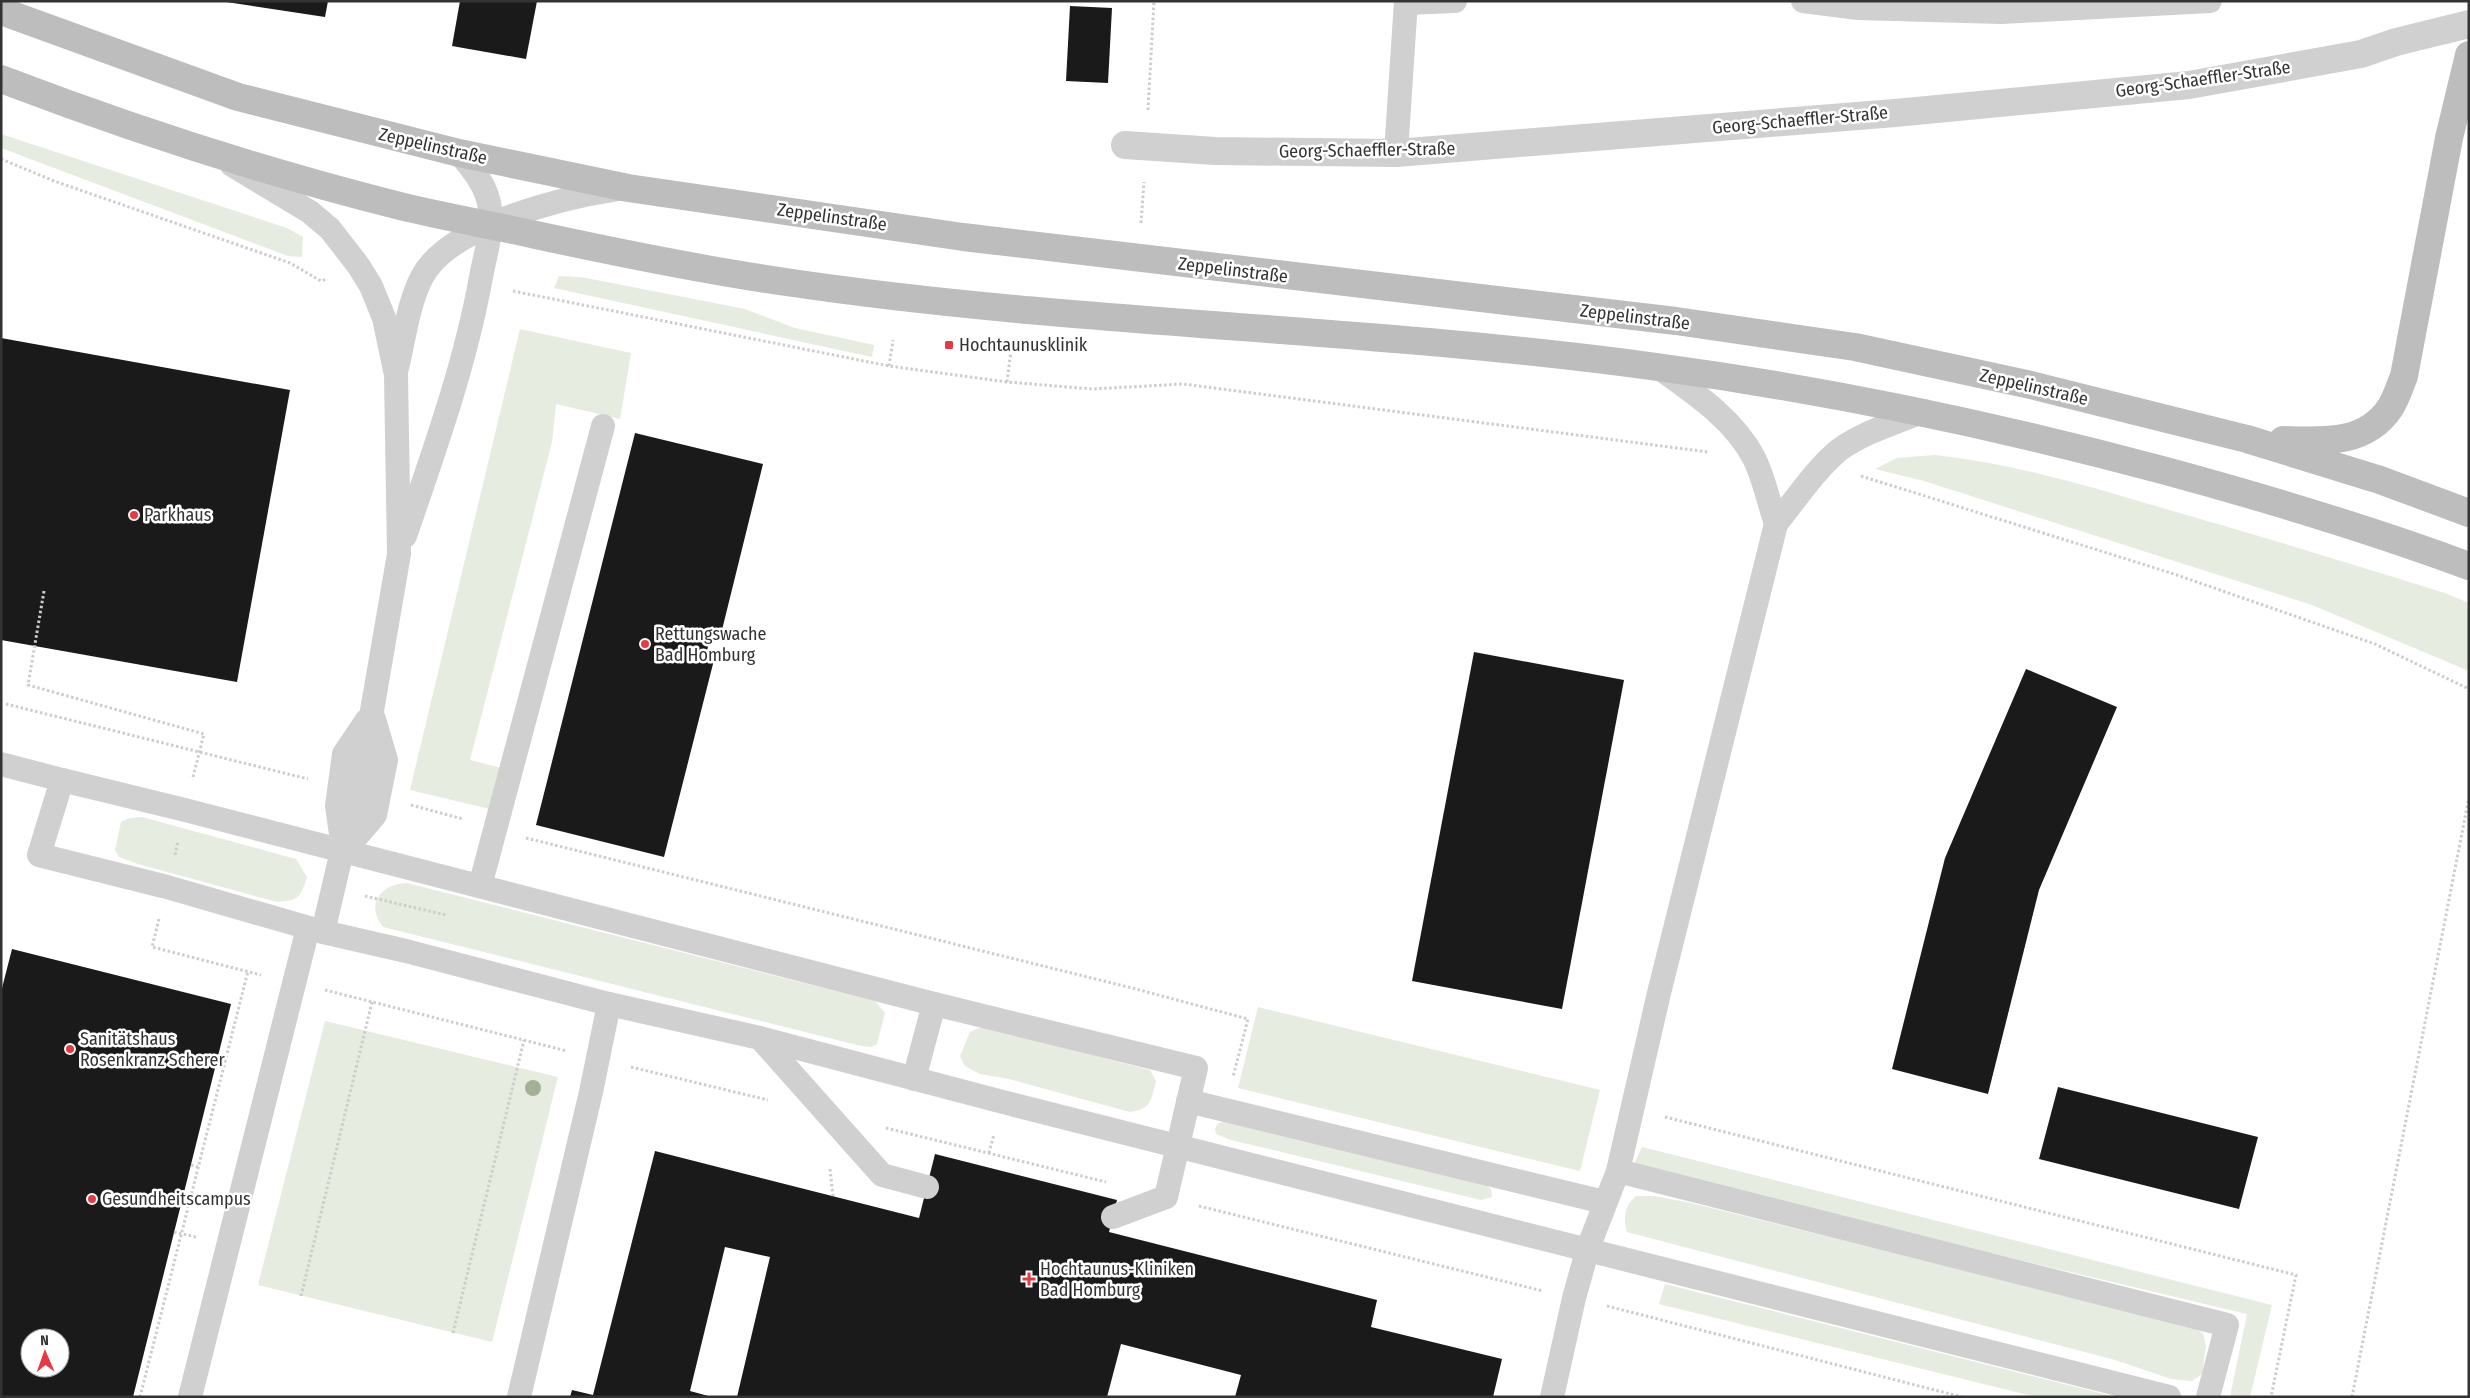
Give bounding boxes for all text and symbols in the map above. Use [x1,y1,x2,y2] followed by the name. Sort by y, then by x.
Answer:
[2114,56,2292,102] street label: Georg-Schaeffler-Straße
[1711,101,1889,139] street label: Georg-Schaeffler-Straße
[377,123,489,169] street label: Zeppelinstraße
[1279,137,1455,163] street label: Georg-Schaeffler-Straße
[776,198,888,236] street label: Zeppelinstraße
[1177,252,1289,288] street label: Zeppelinstraße
[1579,299,1691,335] street label: Zeppelinstraße
[959,334,1088,356] place label: Hochtaunusklinik
[943,339,955,351] marker: Hochtaunusklinik
[1978,364,2090,410] street label: Zeppelinstraße
[144,504,212,526] place label: Parkhaus
[128,509,140,521] marker: Parkhaus
[655,623,767,666] place label: Rettungswache Bad Homburg
[639,638,651,650] marker: Rettungswache Bad Homburg
[80,1028,226,1071] place label: Sanitätshaus Rosenkranz Scherer
[64,1043,76,1055] marker: Sanitätshaus Rosenkranz Scherer
[102,1188,251,1210] place label: Gesundheitscampus
[86,1193,98,1205] marker: Gesundheitscampus
[1040,1258,1194,1301] place label: Hochtaunus-Kliniken Bad Homburg
[1022,1272,1036,1286] marker: Hochtaunus-Kliniken Bad Homburg
[20,1328,70,1378] north arrow
[40,1332,49,1349] text: N

